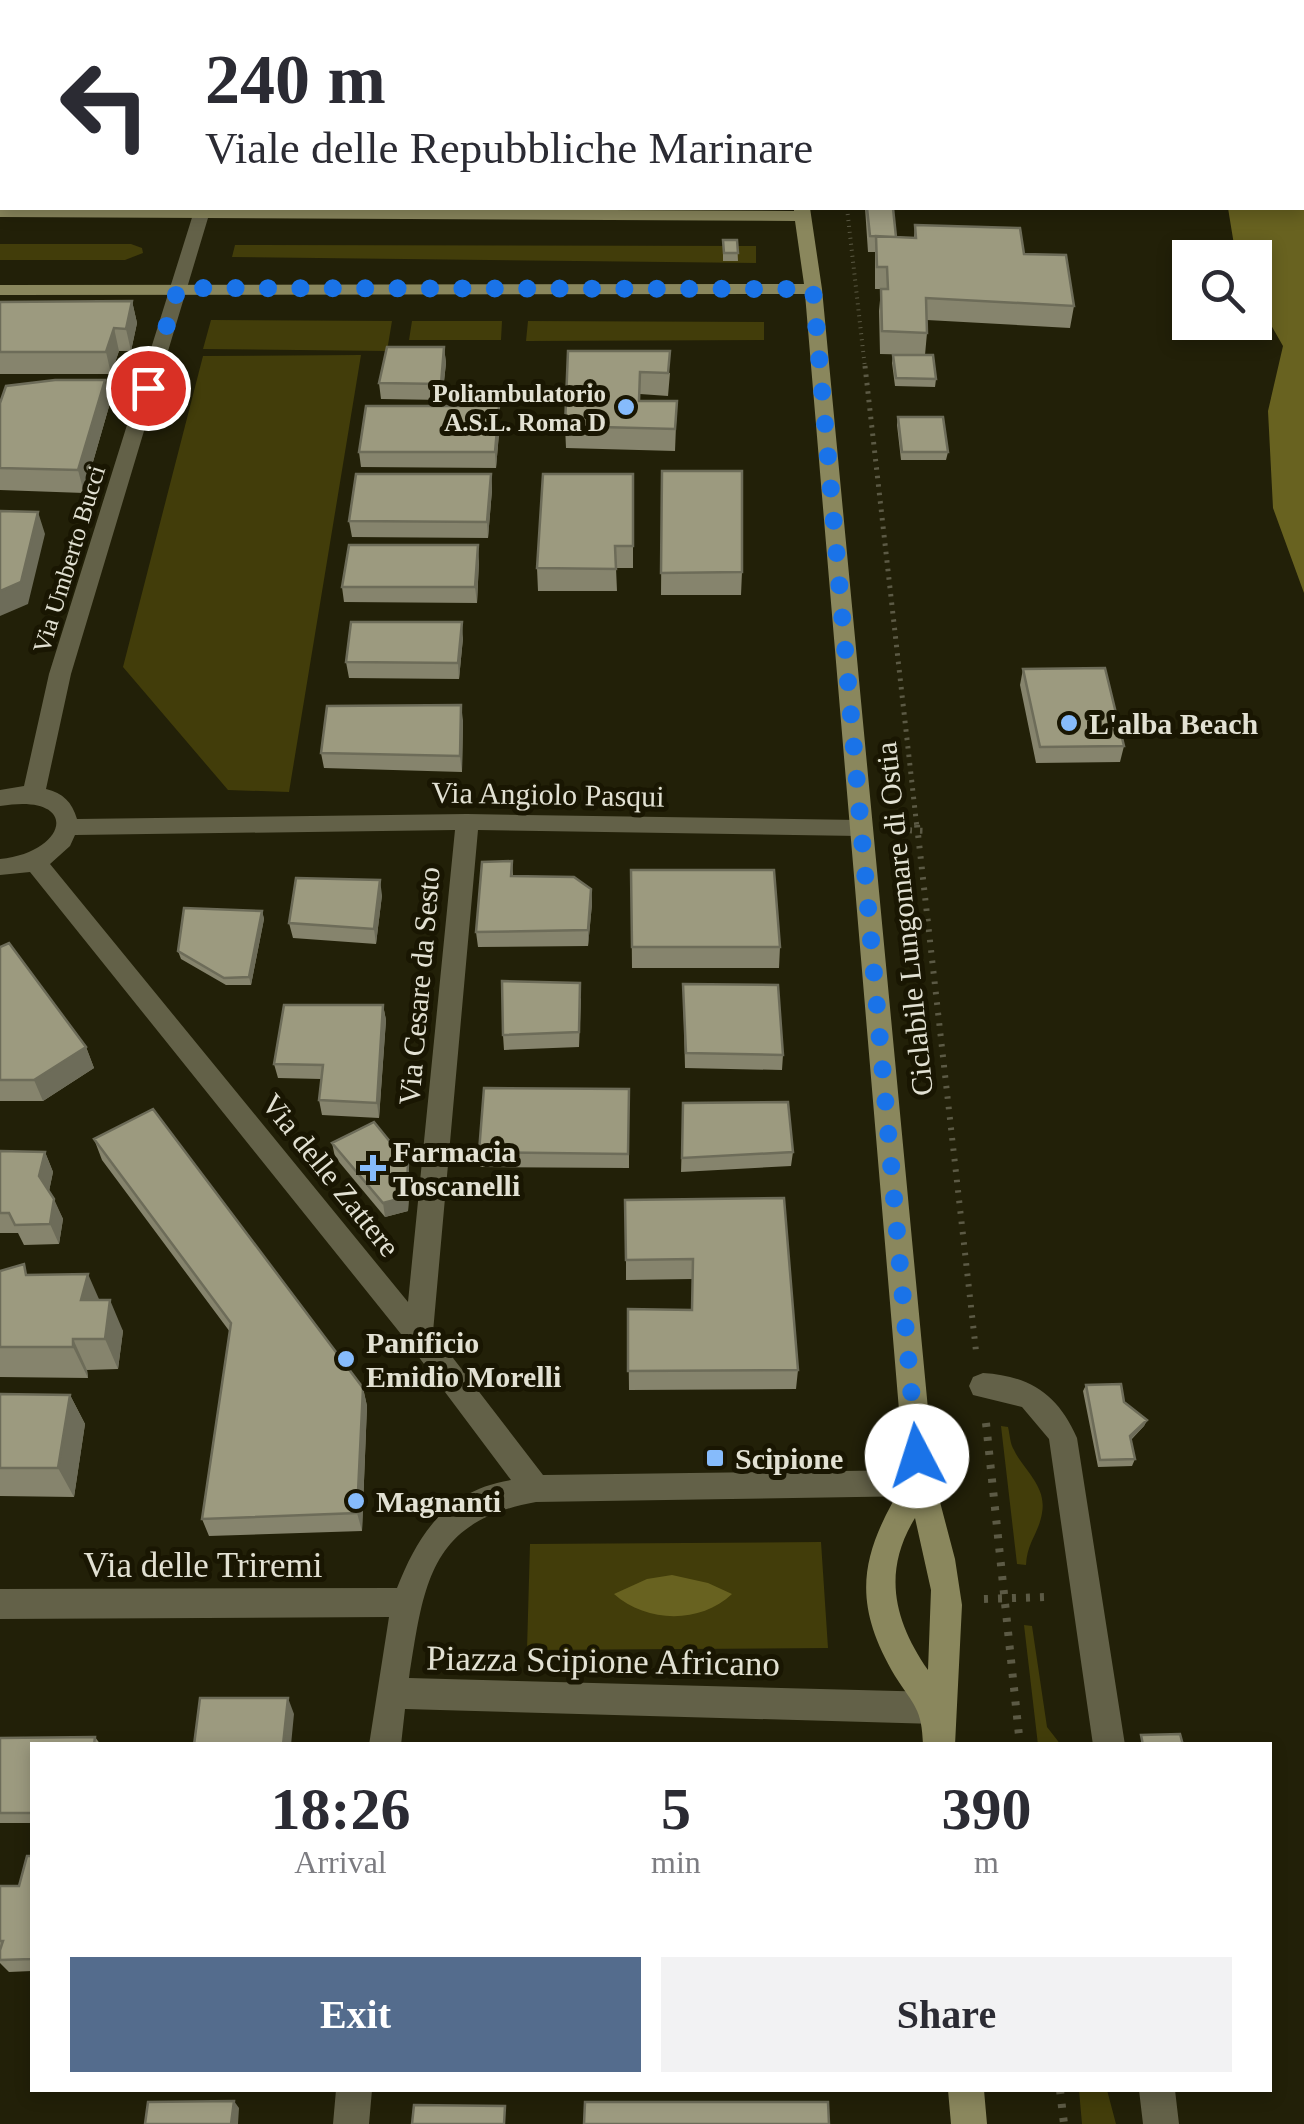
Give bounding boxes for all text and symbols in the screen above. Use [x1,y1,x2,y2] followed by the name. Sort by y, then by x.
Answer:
[40,40,170,170] icon: left
[205,41,386,118] text: 240 m
[205,123,813,173] text: Viale delle Repubbliche Marinare
[1172,240,1272,340] map controls
[1172,240,1272,340] button: search
[106,346,191,431] pin
[121,361,176,416] icon: arrive
[432,380,606,436] place label: Poliambulatorio A.S.L. Roma D
[615,396,637,418] marker: Poliambulatorio A.S.L. Roma D
[28,462,110,656] street label: Via Umberto Bucci
[1089,707,1259,740] place label: L'alba Beach
[1058,712,1080,734] marker: L'alba Beach
[869,740,939,1098] street label: Ciclabile Lungomare di Ostia
[431,775,665,813] street label: Via Angiolo Pasqui
[392,866,446,1106] street label: Via Cesare da Sesto
[255,1087,407,1263] street label: Via delle Zattere
[393,1135,520,1202] place label: Farmacia Toscanelli
[362,1157,384,1179] marker: Farmacia Toscanelli
[366,1326,561,1393] place label: Panificio Emidio Morelli
[335,1348,357,1370] marker: Panificio Emidio Morelli
[865,1404,969,1508] position arrow
[735,1442,843,1475] place label: Scipione
[704,1447,726,1469] marker: Scipione
[376,1485,501,1518] place label: Magnanti
[345,1490,367,1512] marker: Magnanti
[84,1546,323,1585] street label: Via delle Triremi
[426,1638,780,1684] street label: Piazza Scipione Africano
[271,1776,411,1842] text: 18:26
[661,1776,691,1842] text: 5
[941,1776,1031,1842] text: 390
[294,1844,387,1880] text: Arrival
[651,1844,701,1880] text: min
[974,1844,999,1880] text: m
[70,1957,641,2072] button: Exit
[661,1957,1232,2072] button: Share

